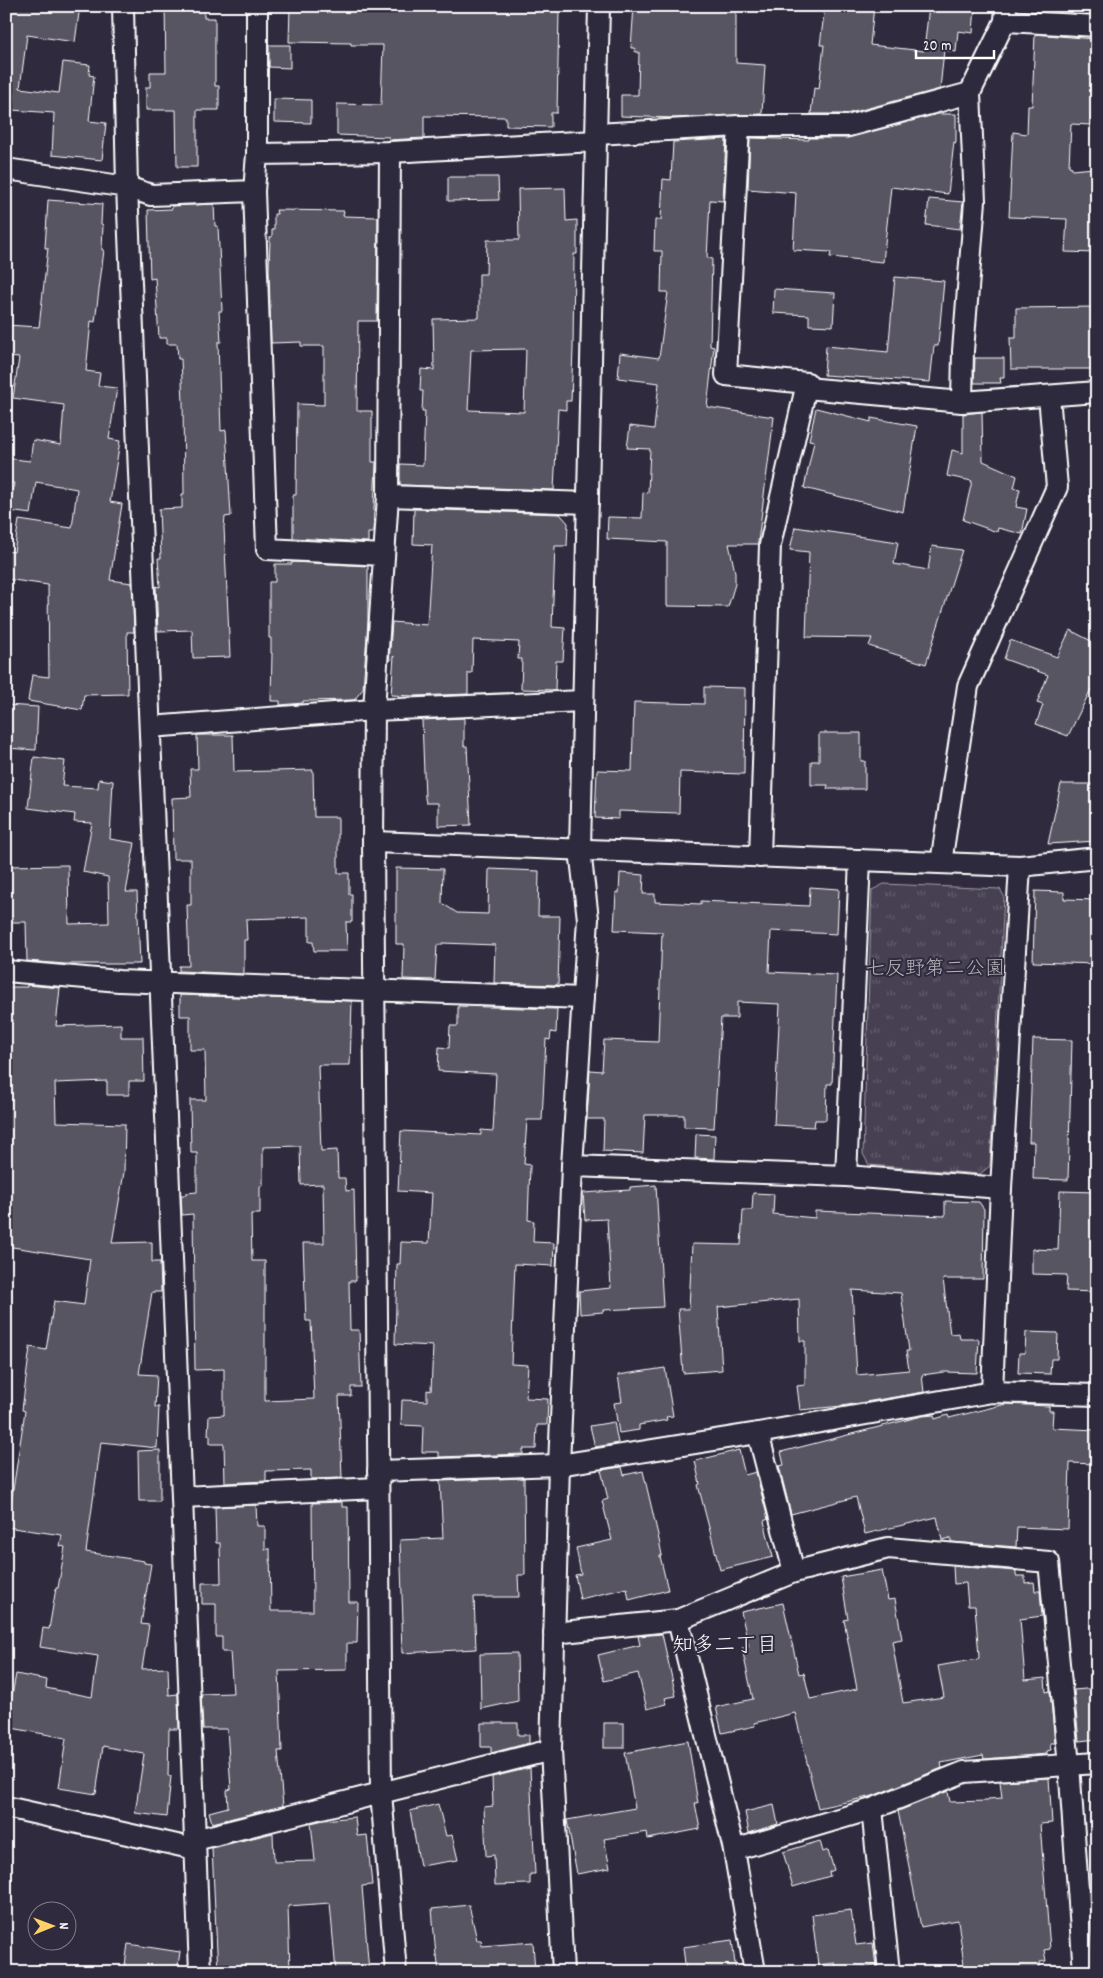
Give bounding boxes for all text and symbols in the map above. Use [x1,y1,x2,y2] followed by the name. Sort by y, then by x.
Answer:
[916,28,993,60] scale bar
[923,36,951,58] text: 20 m
[865,956,1005,984] park label: 七反野第二公園
[673,1632,778,1662] district label: 知多二丁目
[28,1900,78,1950] north arrow
[53,1922,73,1930] text: N

